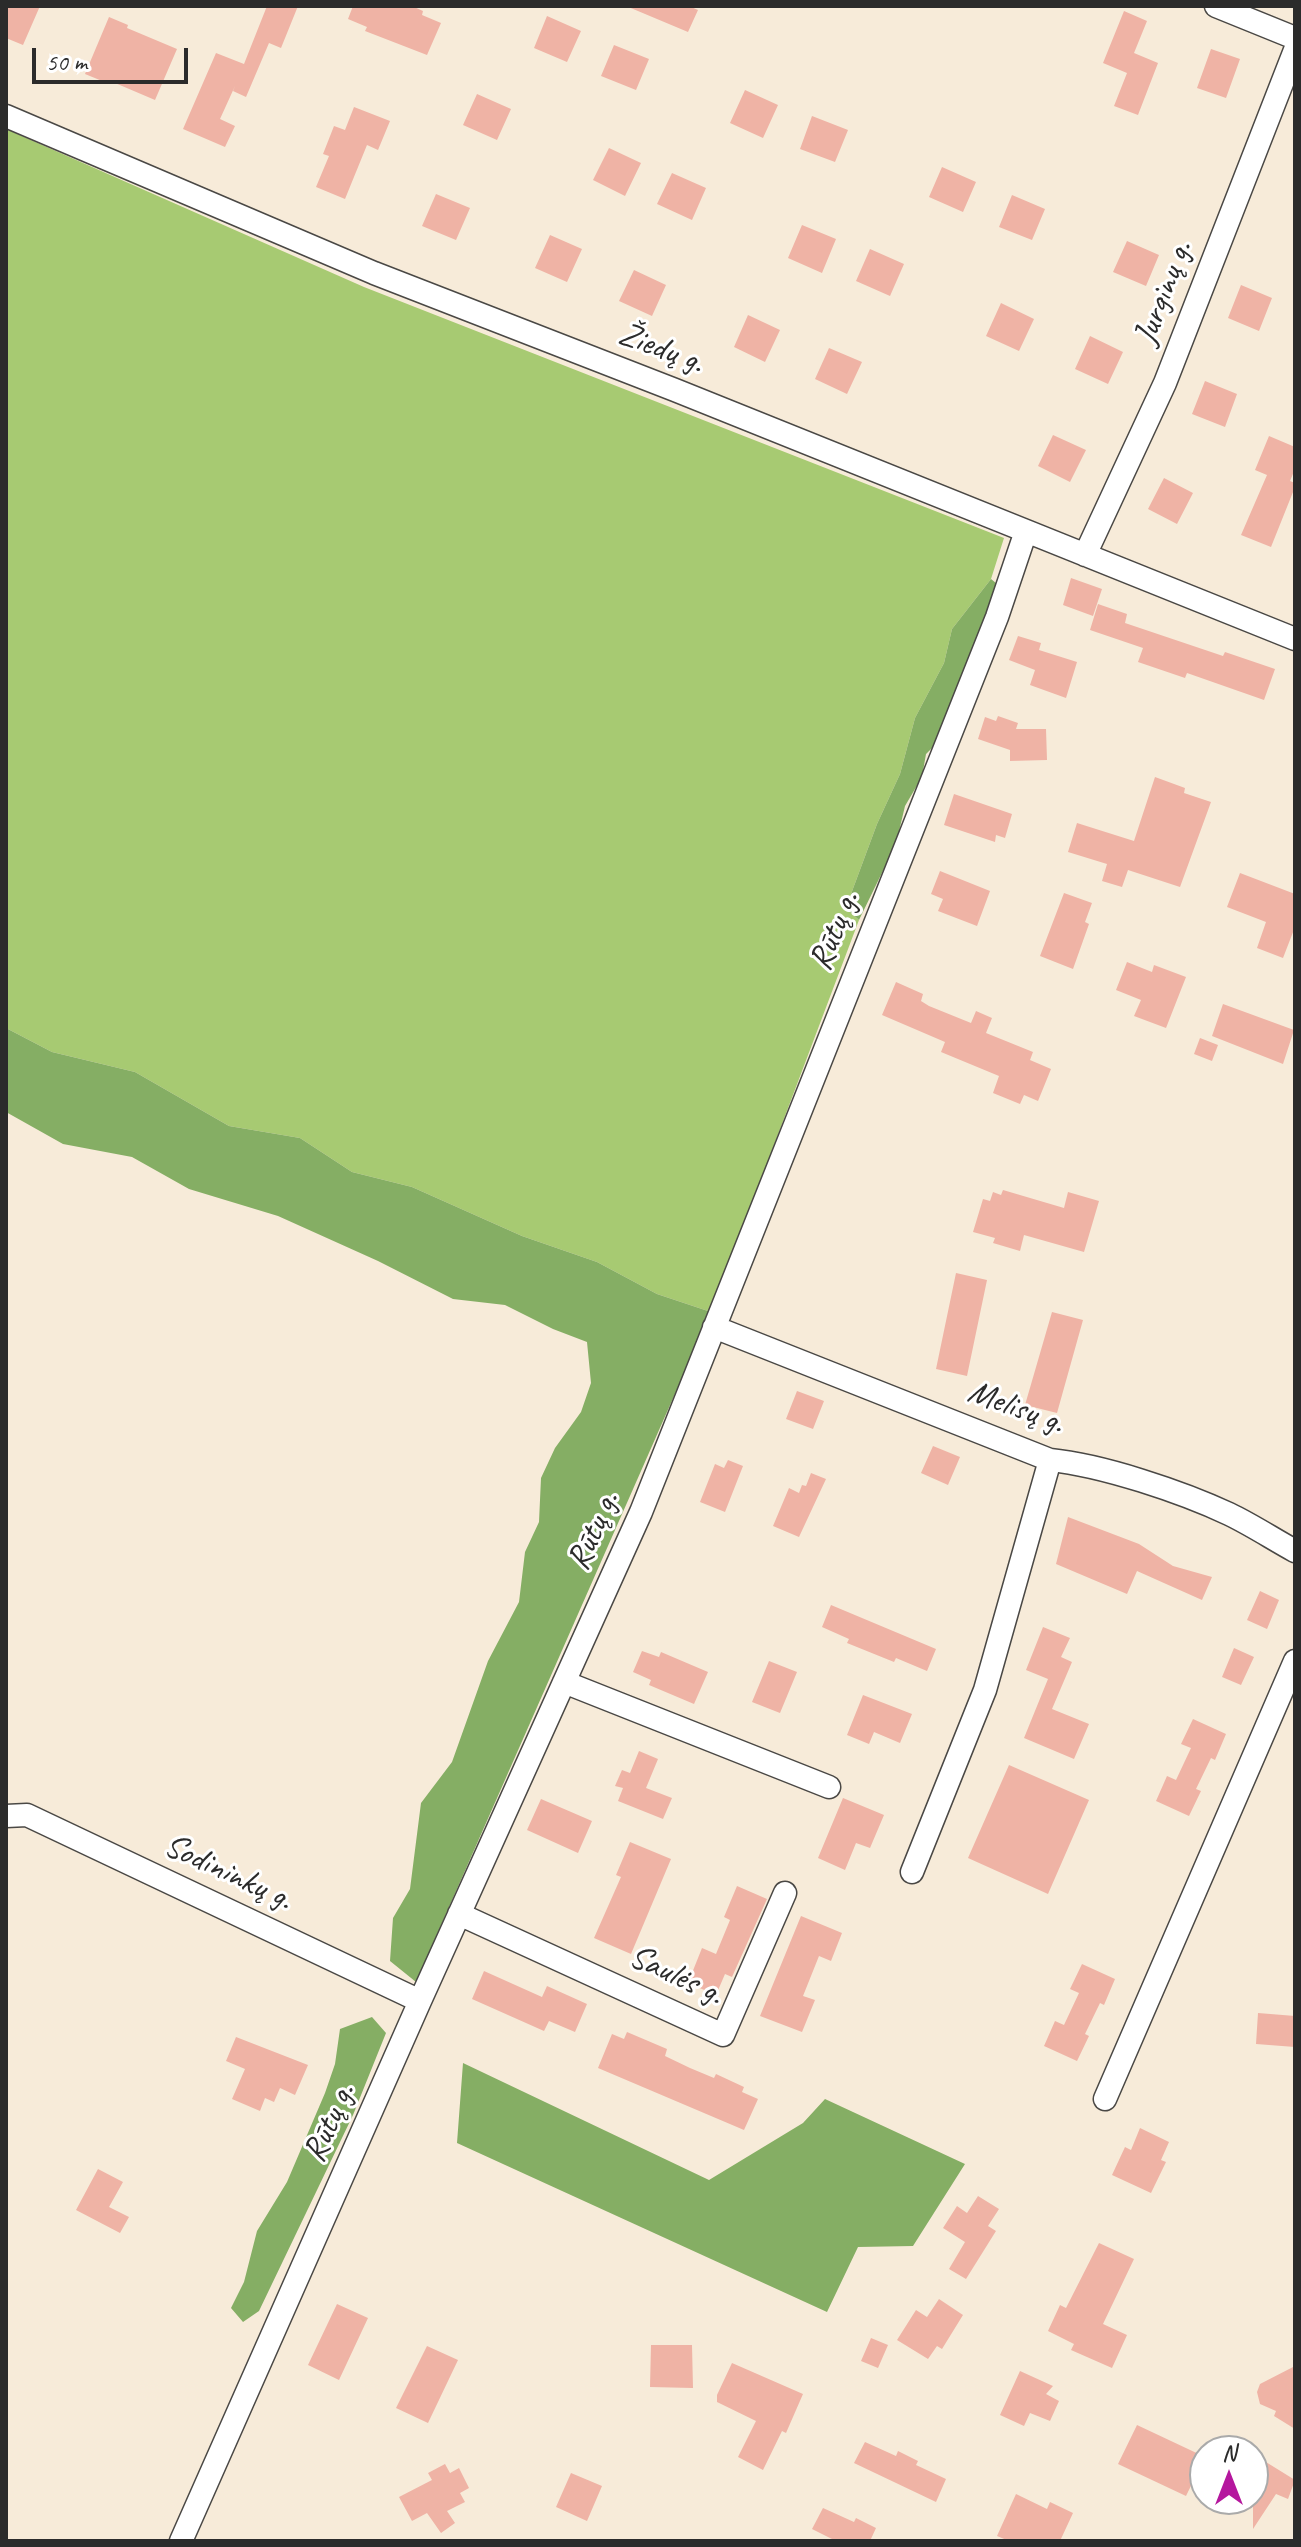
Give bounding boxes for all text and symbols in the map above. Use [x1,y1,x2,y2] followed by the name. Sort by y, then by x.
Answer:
[36,32,192,82] scale bar
[46,47,87,77] text: 50 m
[1126,235,1202,351] street label: Jurginų g.
[613,314,709,384] street label: Žiedų g.
[801,885,869,977] street label: Rūtų g.
[962,1372,1070,1444] street label: Melisų g.
[559,1485,629,1577] street label: Rūtų g.
[157,1826,299,1920] street label: Sodininkų g.
[622,1937,730,2015] street label: Saulės g.
[295,2077,365,2169] street label: Rūtų g.
[1189,2435,1269,2515] north arrow
[1222,2439,1236,2467] text: N

